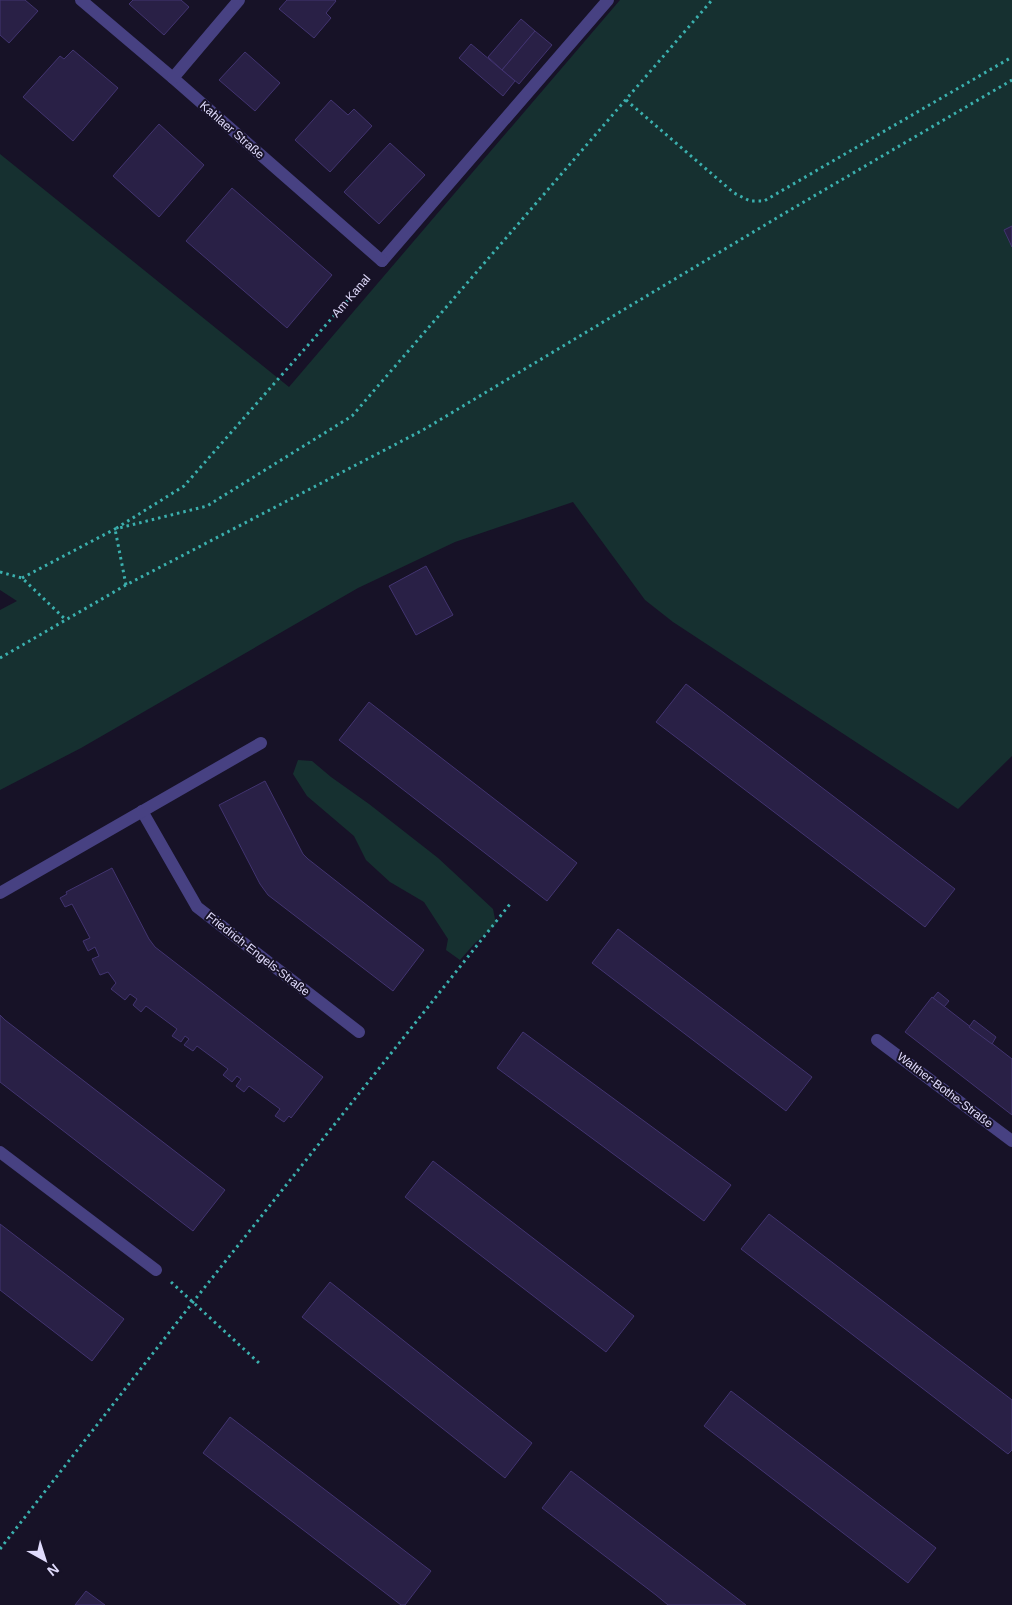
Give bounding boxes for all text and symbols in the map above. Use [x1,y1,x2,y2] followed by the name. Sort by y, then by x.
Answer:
[197,98,267,162] street label: Kahlaer Straße
[329,272,373,320] street label: Am Kanal
[204,909,313,999] street label: Friedrich-Engels-Straße
[894,1049,996,1131] street label: Walther-Bothe-Straße
[20,1535,70,1585] north arrow
[44,1561,62,1580] text: N

